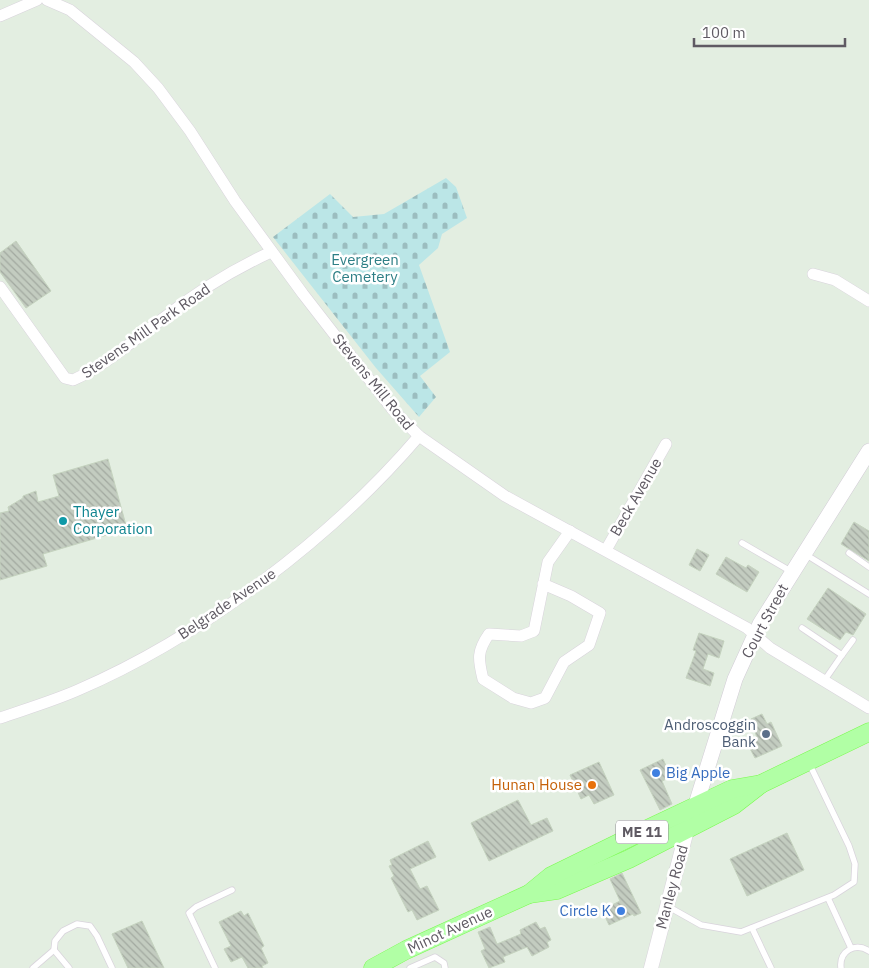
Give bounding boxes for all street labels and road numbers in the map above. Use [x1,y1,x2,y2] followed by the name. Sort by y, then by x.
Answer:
[78,279,214,382] street label: Stevens Mill Park Road
[329,329,418,434] street label: Stevens Mill Road
[606,454,666,539] street label: Beck Avenue
[174,564,279,643] street label: Belgrade Avenue
[737,580,792,661] street label: Court Street
[616,820,668,844] road number: ME 11
[651,843,692,931] street label: Manley Road
[404,902,495,958] street label: Minot Avenue

